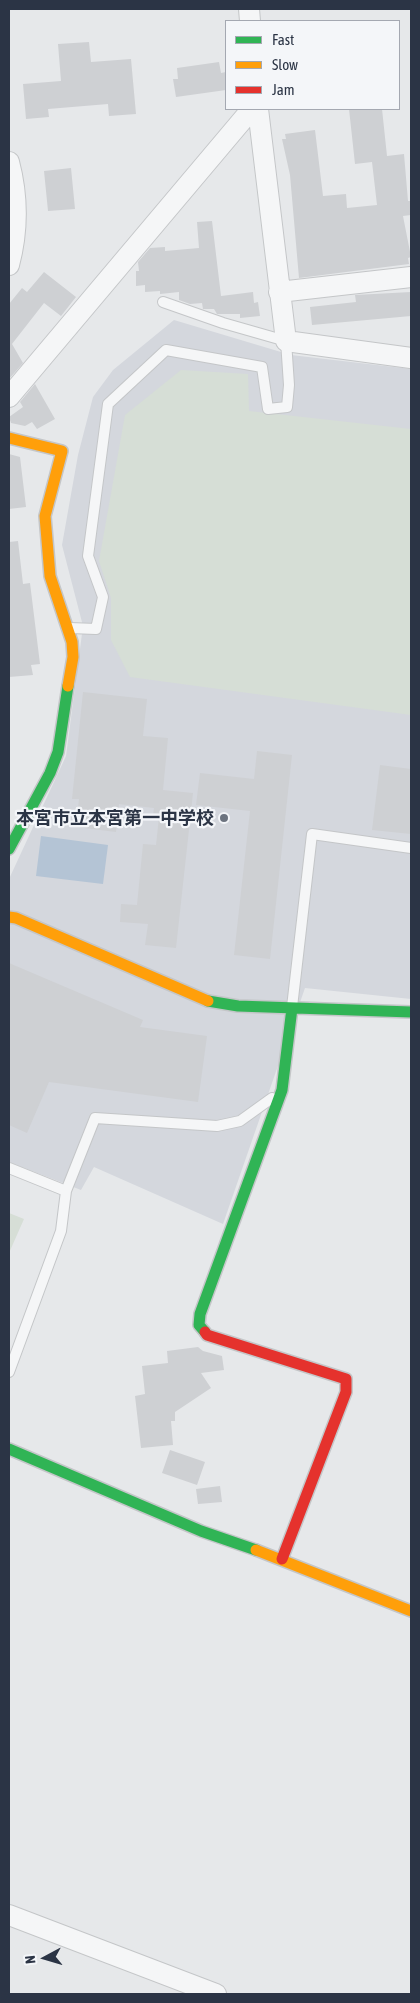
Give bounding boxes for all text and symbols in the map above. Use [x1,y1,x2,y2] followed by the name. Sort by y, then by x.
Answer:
[225,20,400,110] legend
[272,31,294,48] text: Fast
[272,56,298,73] text: Slow
[272,81,295,98] text: Jam
[16,807,214,829] place label: 本宮市立本宮第一中学校
[218,812,230,824] marker: 本宮市立本宮第一中学校
[20,1933,70,1983] north arrow
[22,1955,38,1965] text: N

